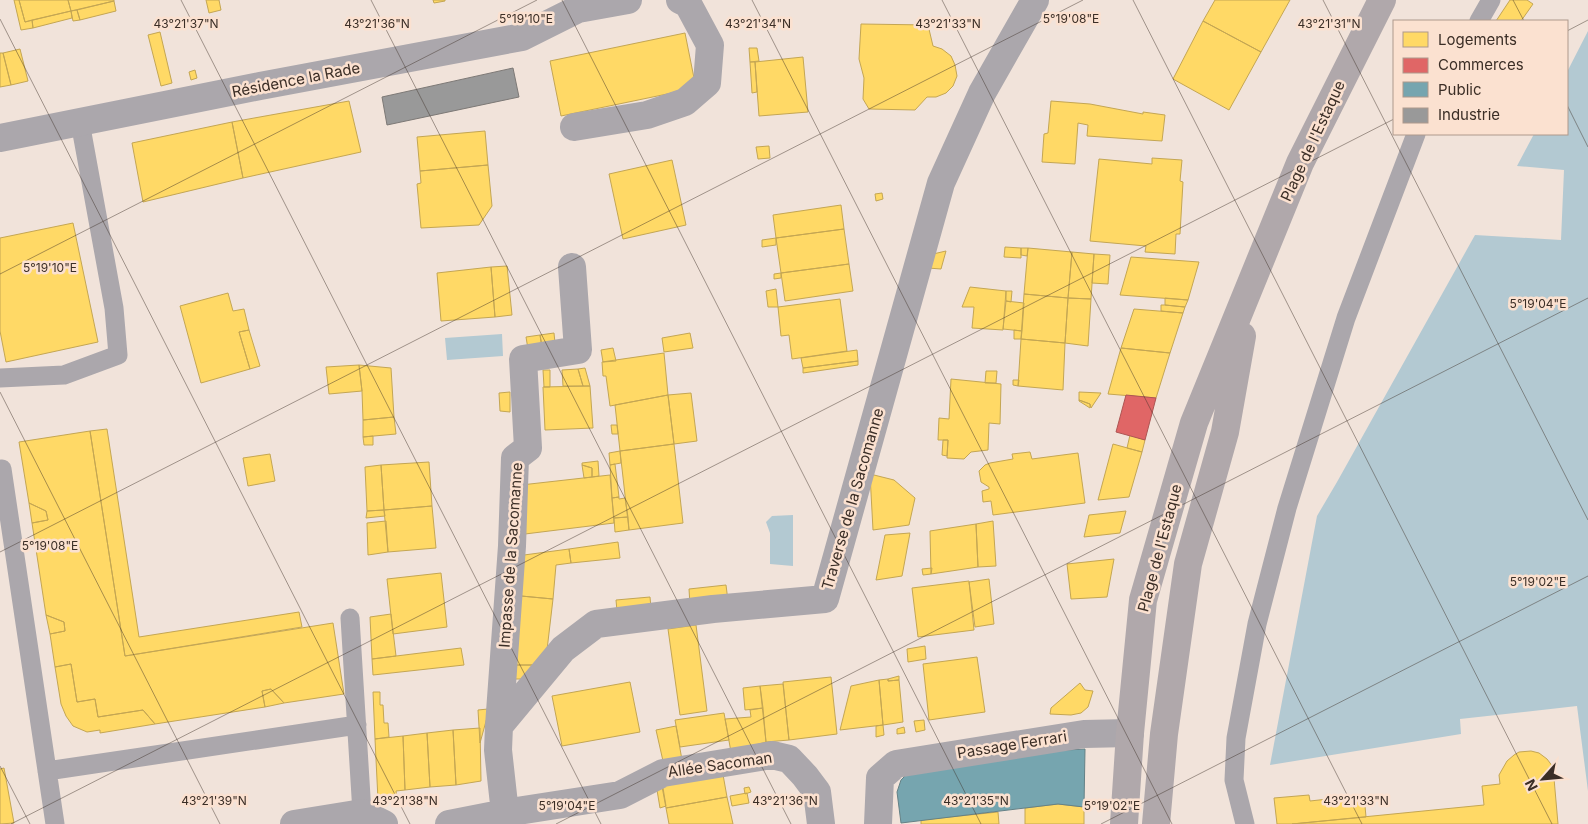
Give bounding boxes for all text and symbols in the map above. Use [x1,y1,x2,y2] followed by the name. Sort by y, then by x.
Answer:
[499,11,553,26] text: 5°19'10"E
[1043,11,1099,26] text: 5°19'08"E
[153,16,219,31] text: 43°21'37"N
[344,16,410,31] text: 43°21'36"N
[725,16,791,31] text: 43°21'34"N
[915,16,981,31] text: 43°21'33"N
[1297,16,1361,31] text: 43°21'31"N
[1393,20,1568,135] legend
[1438,30,1517,49] text: Logements
[1438,55,1524,74] text: Commerces
[230,58,362,101] street label: Résidence la Rade
[1276,77,1349,204] street label: Plage de l'Estaque
[1438,80,1481,99] text: Public
[1438,105,1500,124] text: Industrie
[23,260,77,275] text: 5°19'10"E
[1510,296,1566,311] text: 5°19'04"E
[817,406,888,592] street label: Traverse de la Sacomanne
[495,462,526,648] street label: Impasse de la Sacomanne
[1133,482,1186,614] street label: Plage de l'Estaque
[22,538,78,553] text: 5°19'08"E
[1510,574,1566,589] text: 5°19'02"E
[956,726,1068,763] street label: Passage Ferrari
[666,748,773,781] street label: Allée Sacoman
[1518,754,1568,804] north arrow
[1521,777,1541,794] text: N
[181,793,247,808] text: 43°21'39"N
[372,793,438,808] text: 43°21'38"N
[752,793,818,808] text: 43°21'36"N
[943,793,1009,808] text: 43°21'35"N
[1323,793,1389,808] text: 43°21'33"N
[539,798,595,813] text: 5°19'04"E
[1084,798,1140,813] text: 5°19'02"E

